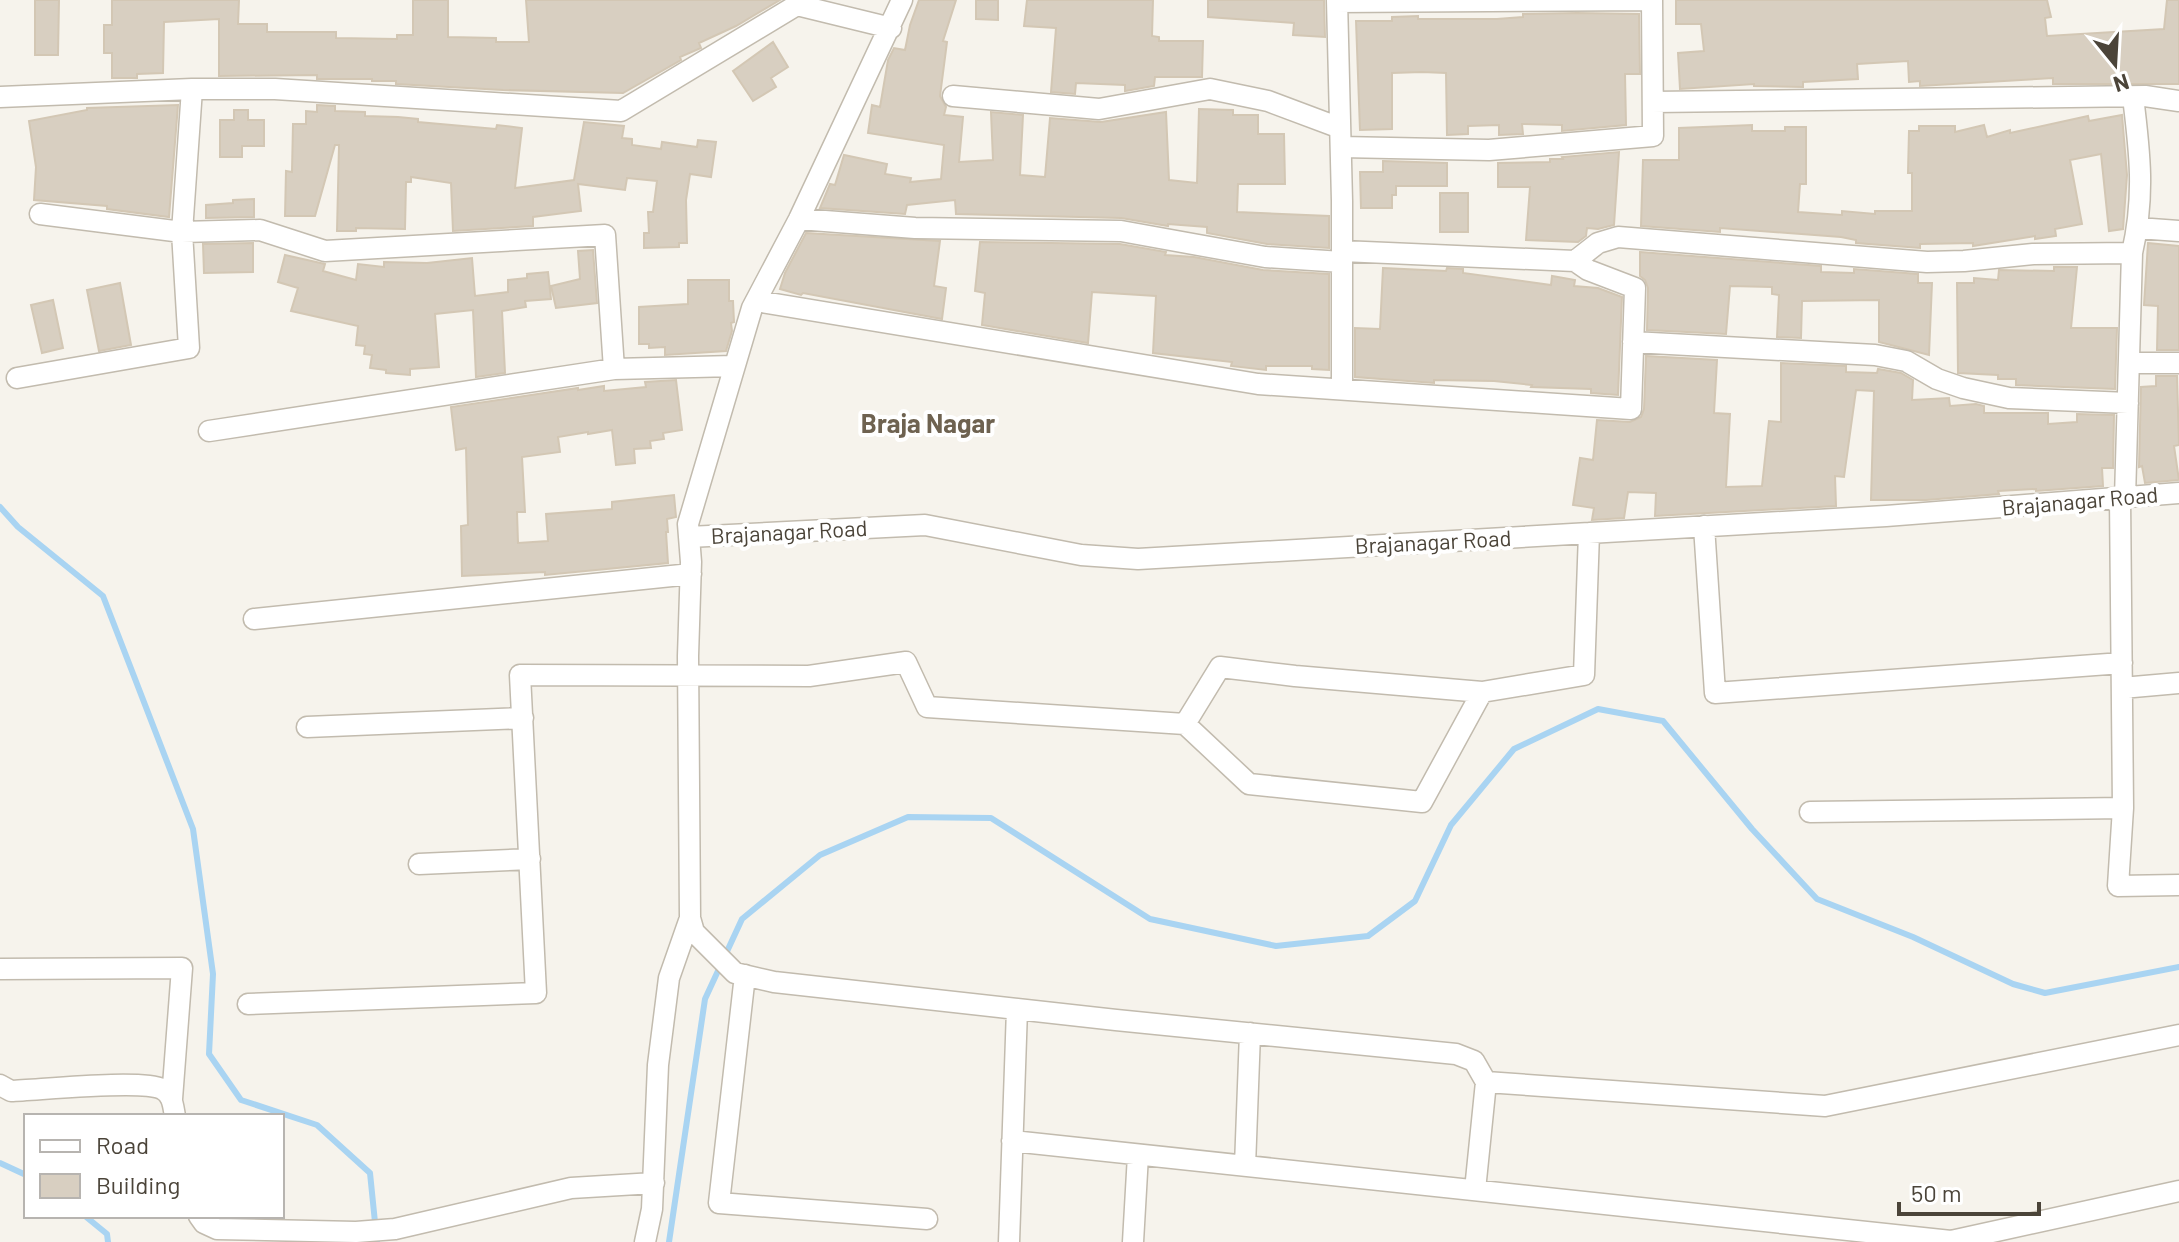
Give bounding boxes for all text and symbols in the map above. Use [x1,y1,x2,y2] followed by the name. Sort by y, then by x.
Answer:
[2075,24,2155,104] north arrow
[2111,69,2132,99] text: N
[861,407,995,438] district label: Braja Nagar
[2001,480,2159,520] street label: Brajanagar Road
[710,514,868,548] street label: Brajanagar Road
[1354,524,1512,558] street label: Brajanagar Road
[24,1114,284,1218] legend
[96,1130,149,1159] text: Road
[1899,1166,2039,1216] scale bar
[96,1170,180,1199] text: Building
[1911,1178,1962,1207] text: 50 m

